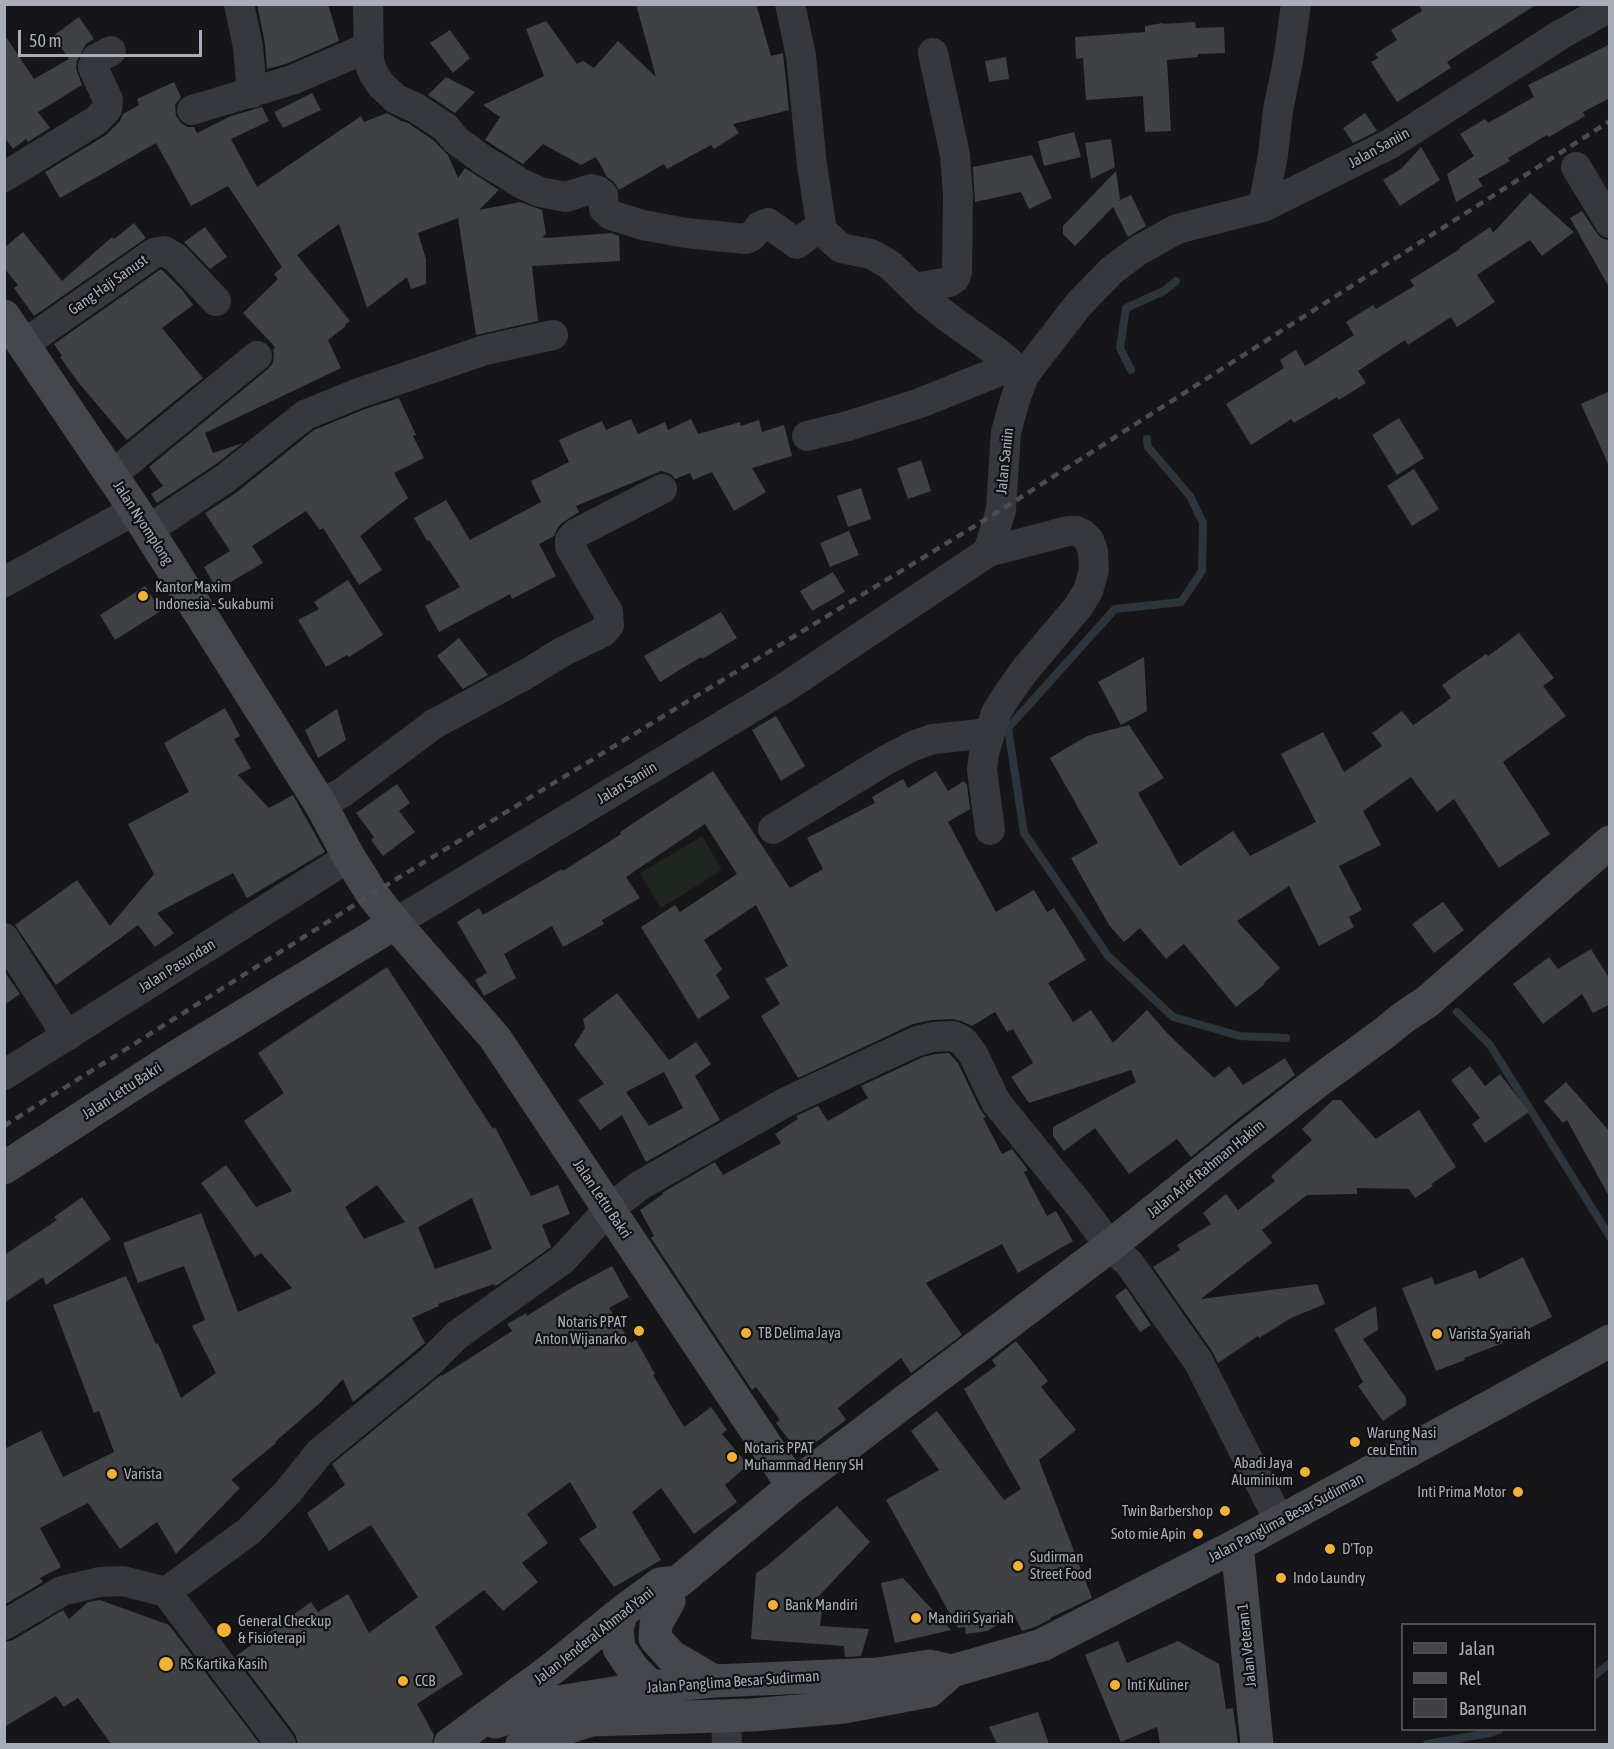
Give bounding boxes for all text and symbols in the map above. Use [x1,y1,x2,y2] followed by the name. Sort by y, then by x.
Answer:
[21,18,206,56] scale bar
[29,30,61,51] text: 50 m
[1345,124,1413,172] street label: Jalan Saniin
[65,251,151,319] street label: Gang Haji Sanust
[993,427,1017,495] street label: Jalan Saniin
[109,478,177,568] street label: Jalan Nyomplong
[155,578,274,613] place label: Kantor Maxim Indonesia - Sukabumi
[136,589,150,603] marker: Kantor Maxim Indonesia - Sukabumi
[594,758,660,808] street label: Jalan Saniin
[135,935,219,997] street label: Jalan Pasundan
[79,1059,165,1123] street label: Jalan Lettu Bakri
[1144,1116,1268,1222] street label: Jalan Arief Rahman Hakim
[569,1156,635,1242] street label: Jalan Lettu Bakri
[535,1313,627,1348] place label: Notaris PPAT Anton Wijanarko
[632,1324,646,1338] marker: Notaris PPAT Anton Wijanarko
[758,1324,841,1342] place label: TB Delima Jaya
[1449,1325,1531,1343] place label: Varista Syariah
[739,1326,753,1340] marker: TB Delima Jaya
[1430,1327,1444,1341] marker: Varista Syariah
[1367,1424,1436,1459] place label: Warung Nasi ceu Entin
[1348,1435,1362,1449] marker: Warung Nasi ceu Entin
[744,1439,864,1474] place label: Notaris PPAT Muhammad Henry SH
[725,1450,739,1464] marker: Notaris PPAT Muhammad Henry SH
[1231,1454,1293,1489] place label: Abadi Jaya Aluminium
[124,1465,162,1483] place label: Varista
[1298,1465,1312,1479] marker: Abadi Jaya Aluminium
[105,1467,119,1481] marker: Varista
[1205,1469,1367,1567] street label: Jalan Panglima Besar Sudirman
[1417,1483,1506,1501] place label: Inti Prima Motor
[1511,1485,1525,1499] marker: Inti Prima Motor
[1122,1502,1213,1520] place label: Twin Barbershop
[1218,1504,1232,1518] marker: Twin Barbershop
[1111,1525,1186,1543] place label: Soto mie Apin
[1191,1527,1205,1541] marker: Soto mie Apin
[1342,1540,1373,1558] place label: D’Top
[1323,1542,1337,1556] marker: D’Top
[1030,1548,1092,1583] place label: Sudirman Street Food
[1011,1559,1025,1573] marker: Sudirman Street Food
[1293,1569,1365,1587] place label: Indo Laundry
[1274,1571,1288,1585] marker: Indo Laundry
[531,1584,657,1688] street label: Jalan Jenderal Ahmad Yani
[785,1596,858,1614] place label: Bank Mandiri
[766,1598,780,1612] marker: Bank Mandiri
[1234,1602,1260,1688] street label: Jalan Veteran 1
[928,1609,1014,1627] place label: Mandiri Syariah
[909,1611,923,1625] marker: Mandiri Syariah
[238,1612,331,1647] place label: General Checkup & Fisioterapi
[215,1621,233,1639] marker: General Checkup & Fisioterapi
[1401,1623,1596,1731] legend
[1459,1638,1495,1659] text: Jalan
[157,1655,175,1673] marker: RS Kartika Kasih
[180,1655,268,1673] place label: RS Kartika Kasih
[646,1667,820,1697] street label: Jalan Panglima Besar Sudirman
[1459,1668,1481,1689] text: Rel
[415,1672,435,1690] place label: CCB
[396,1674,410,1688] marker: CCB
[1127,1676,1188,1694] place label: Inti Kuliner
[1108,1678,1122,1692] marker: Inti Kuliner
[1459,1698,1527,1719] text: Bangunan

